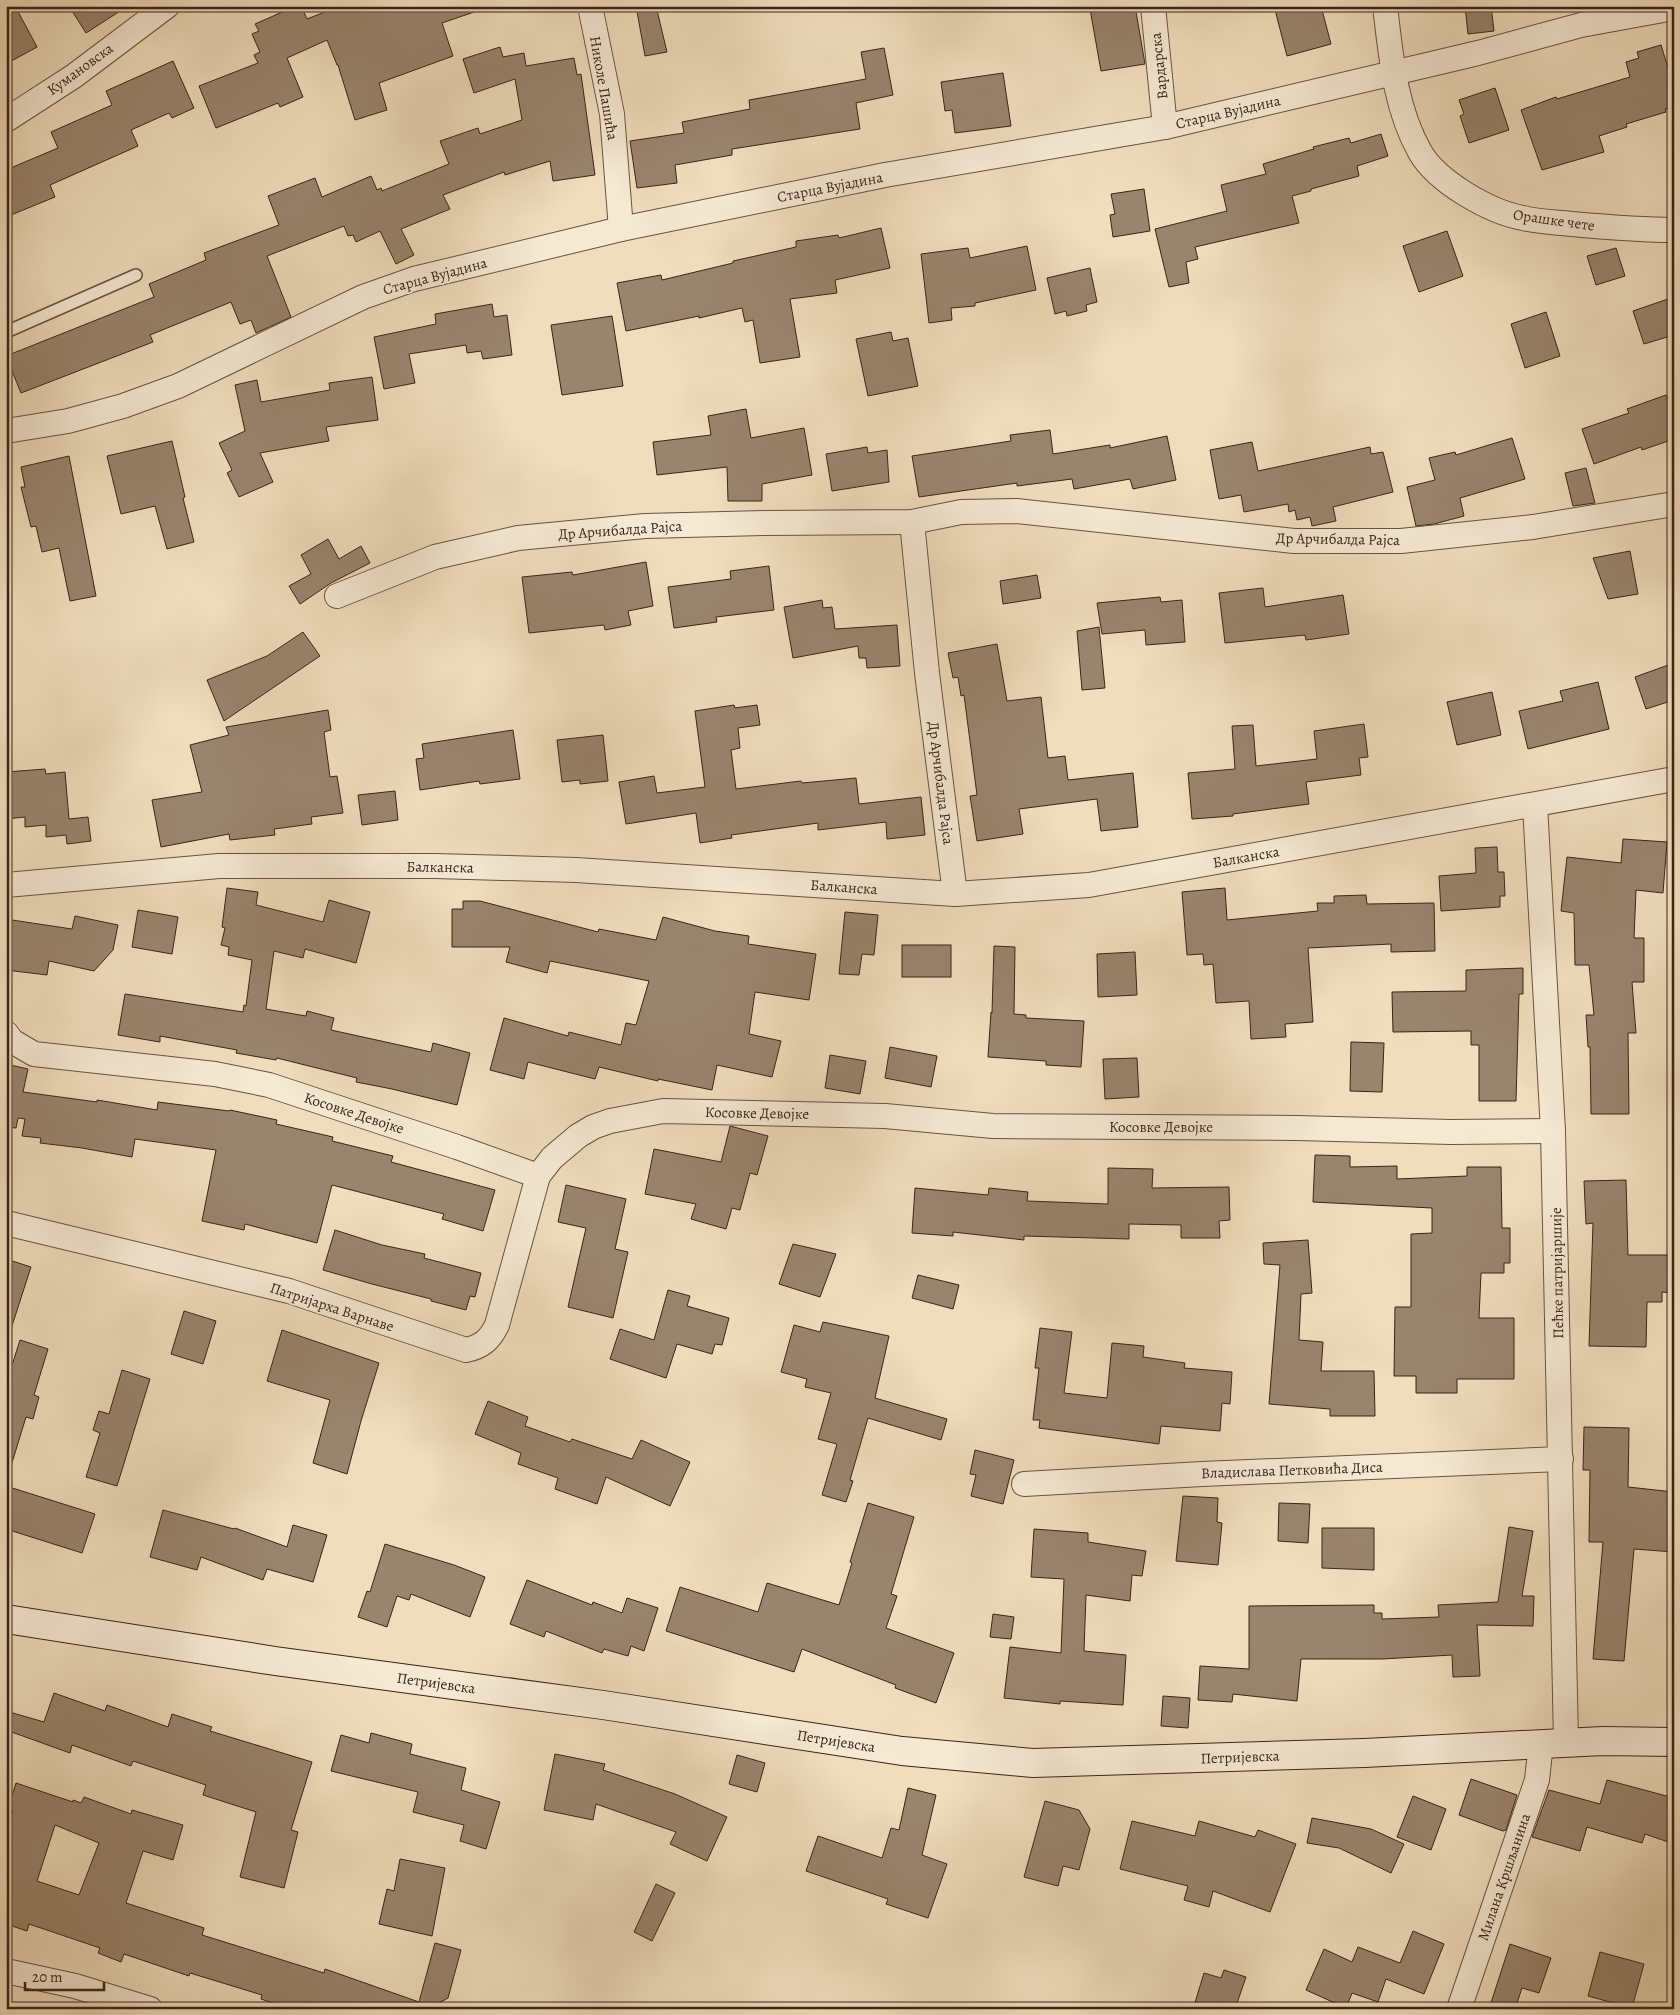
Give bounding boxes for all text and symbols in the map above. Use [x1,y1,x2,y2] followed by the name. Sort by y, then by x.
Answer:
[1146,32,1172,100] street label: Вардарска
[585,34,623,142] street label: Николе Пашића
[43,38,117,100] street label: Кумановска
[1174,90,1283,134] street label: Старца Вујадина
[775,167,885,207] street label: Старца Вујадина
[1512,204,1596,236] street label: Орашке чете
[381,252,489,300] street label: Старца Вујадина
[557,516,683,544] street label: Др Арчибалда Рајса
[1276,528,1400,550] street label: Др Арчибалда Рајса
[924,720,959,846] street label: Др Арчибалда Рајса
[1211,841,1281,873] street label: Балканска
[406,856,474,878] street label: Балканска
[810,875,878,899] street label: Балканска
[301,1087,407,1139] street label: Косовке Девојке
[705,1102,809,1124] street label: Косовке Девојке
[1109,1117,1213,1137] street label: Косовке Девојке
[1546,1207,1568,1339] street label: Пећке патријаршије
[267,1278,397,1337] street label: Патријарха Варнаве
[1201,1457,1383,1483] street label: Владислава Петковића Диса
[395,1668,477,1698] street label: Петријевска
[795,1725,877,1757] street label: Петријевска
[1200,1746,1280,1768] street label: Петријевска
[1473,1811,1535,1943] street label: Милана Кршљанина
[25,1960,104,1992] scale bar
[32,1967,63,1987] text: 20 m

